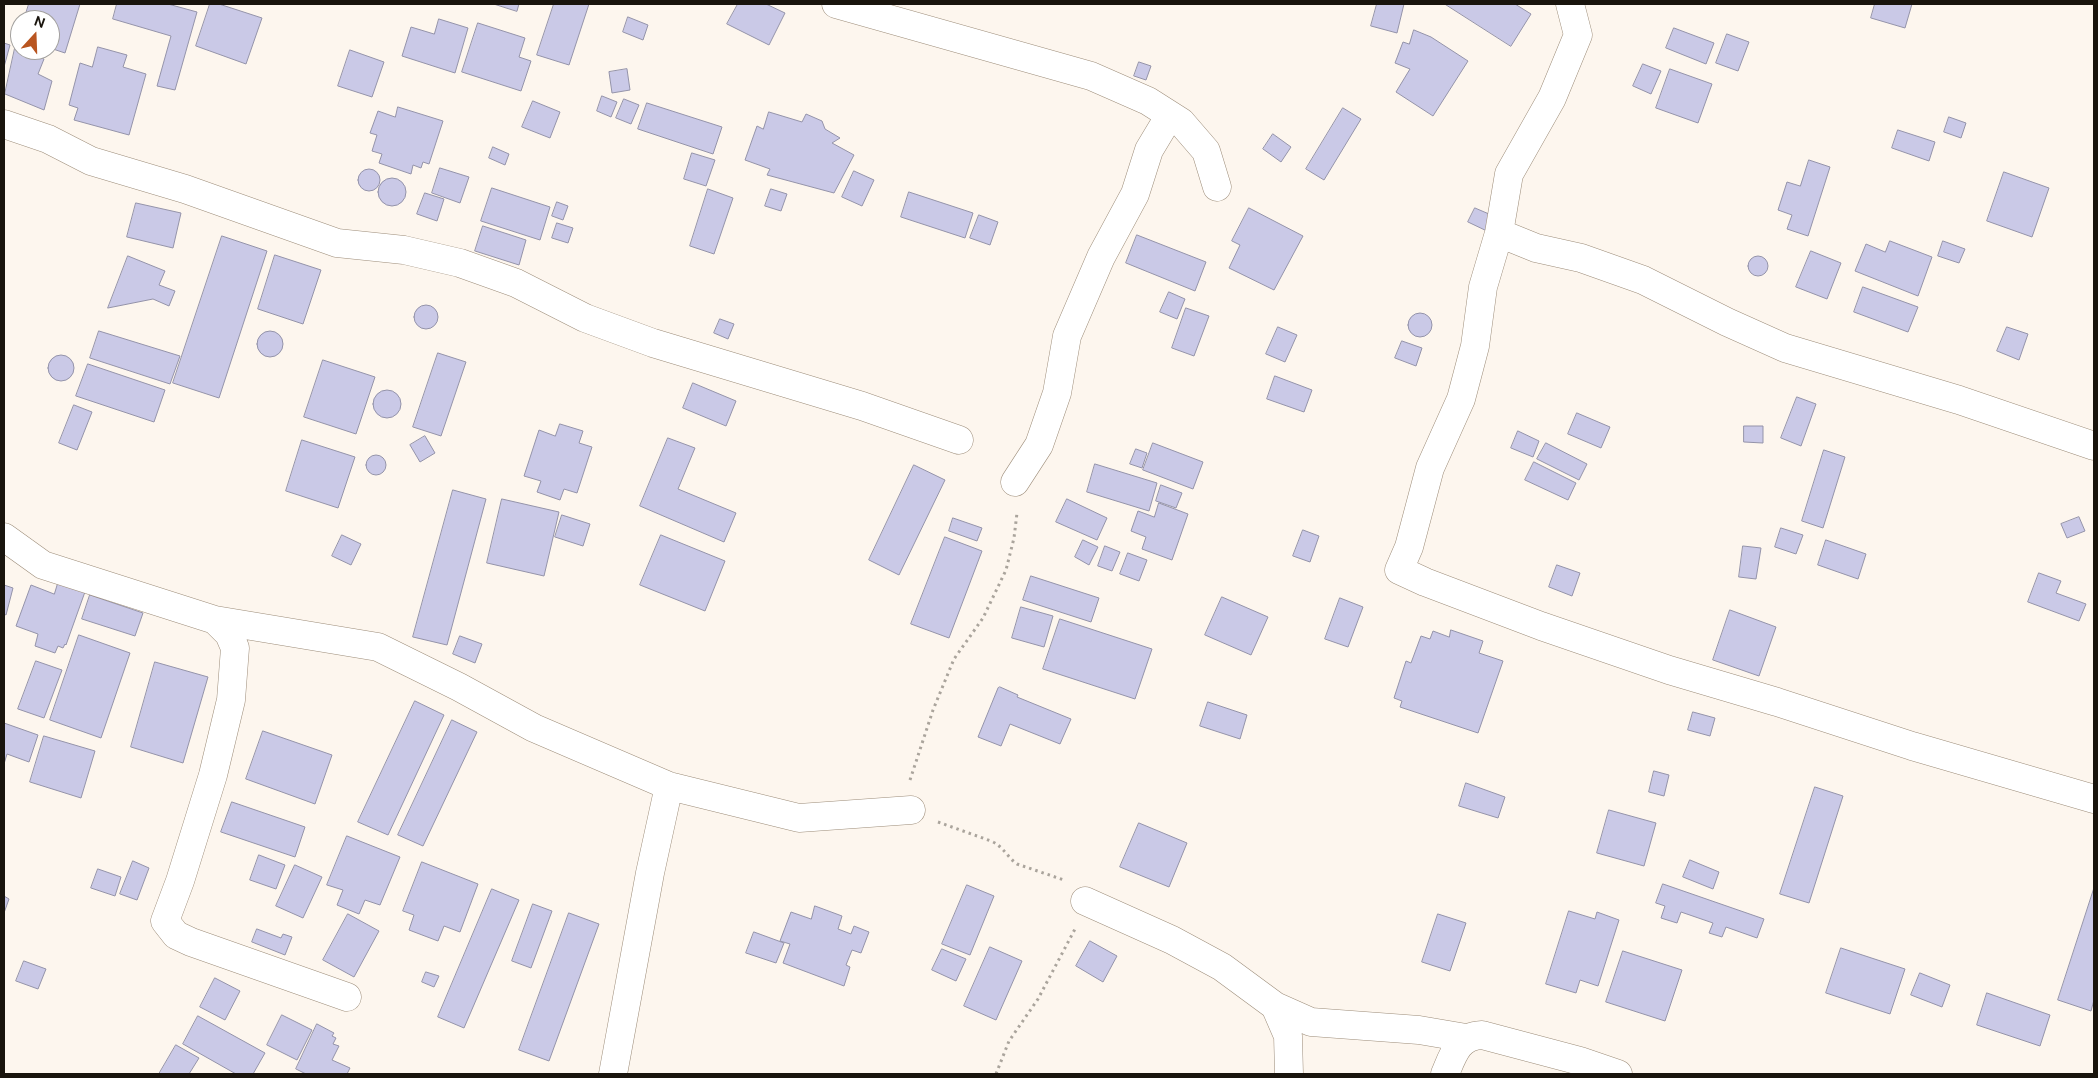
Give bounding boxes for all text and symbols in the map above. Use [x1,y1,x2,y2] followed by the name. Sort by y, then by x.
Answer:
[10,10,60,60] north arrow
[32,12,48,32] text: N

